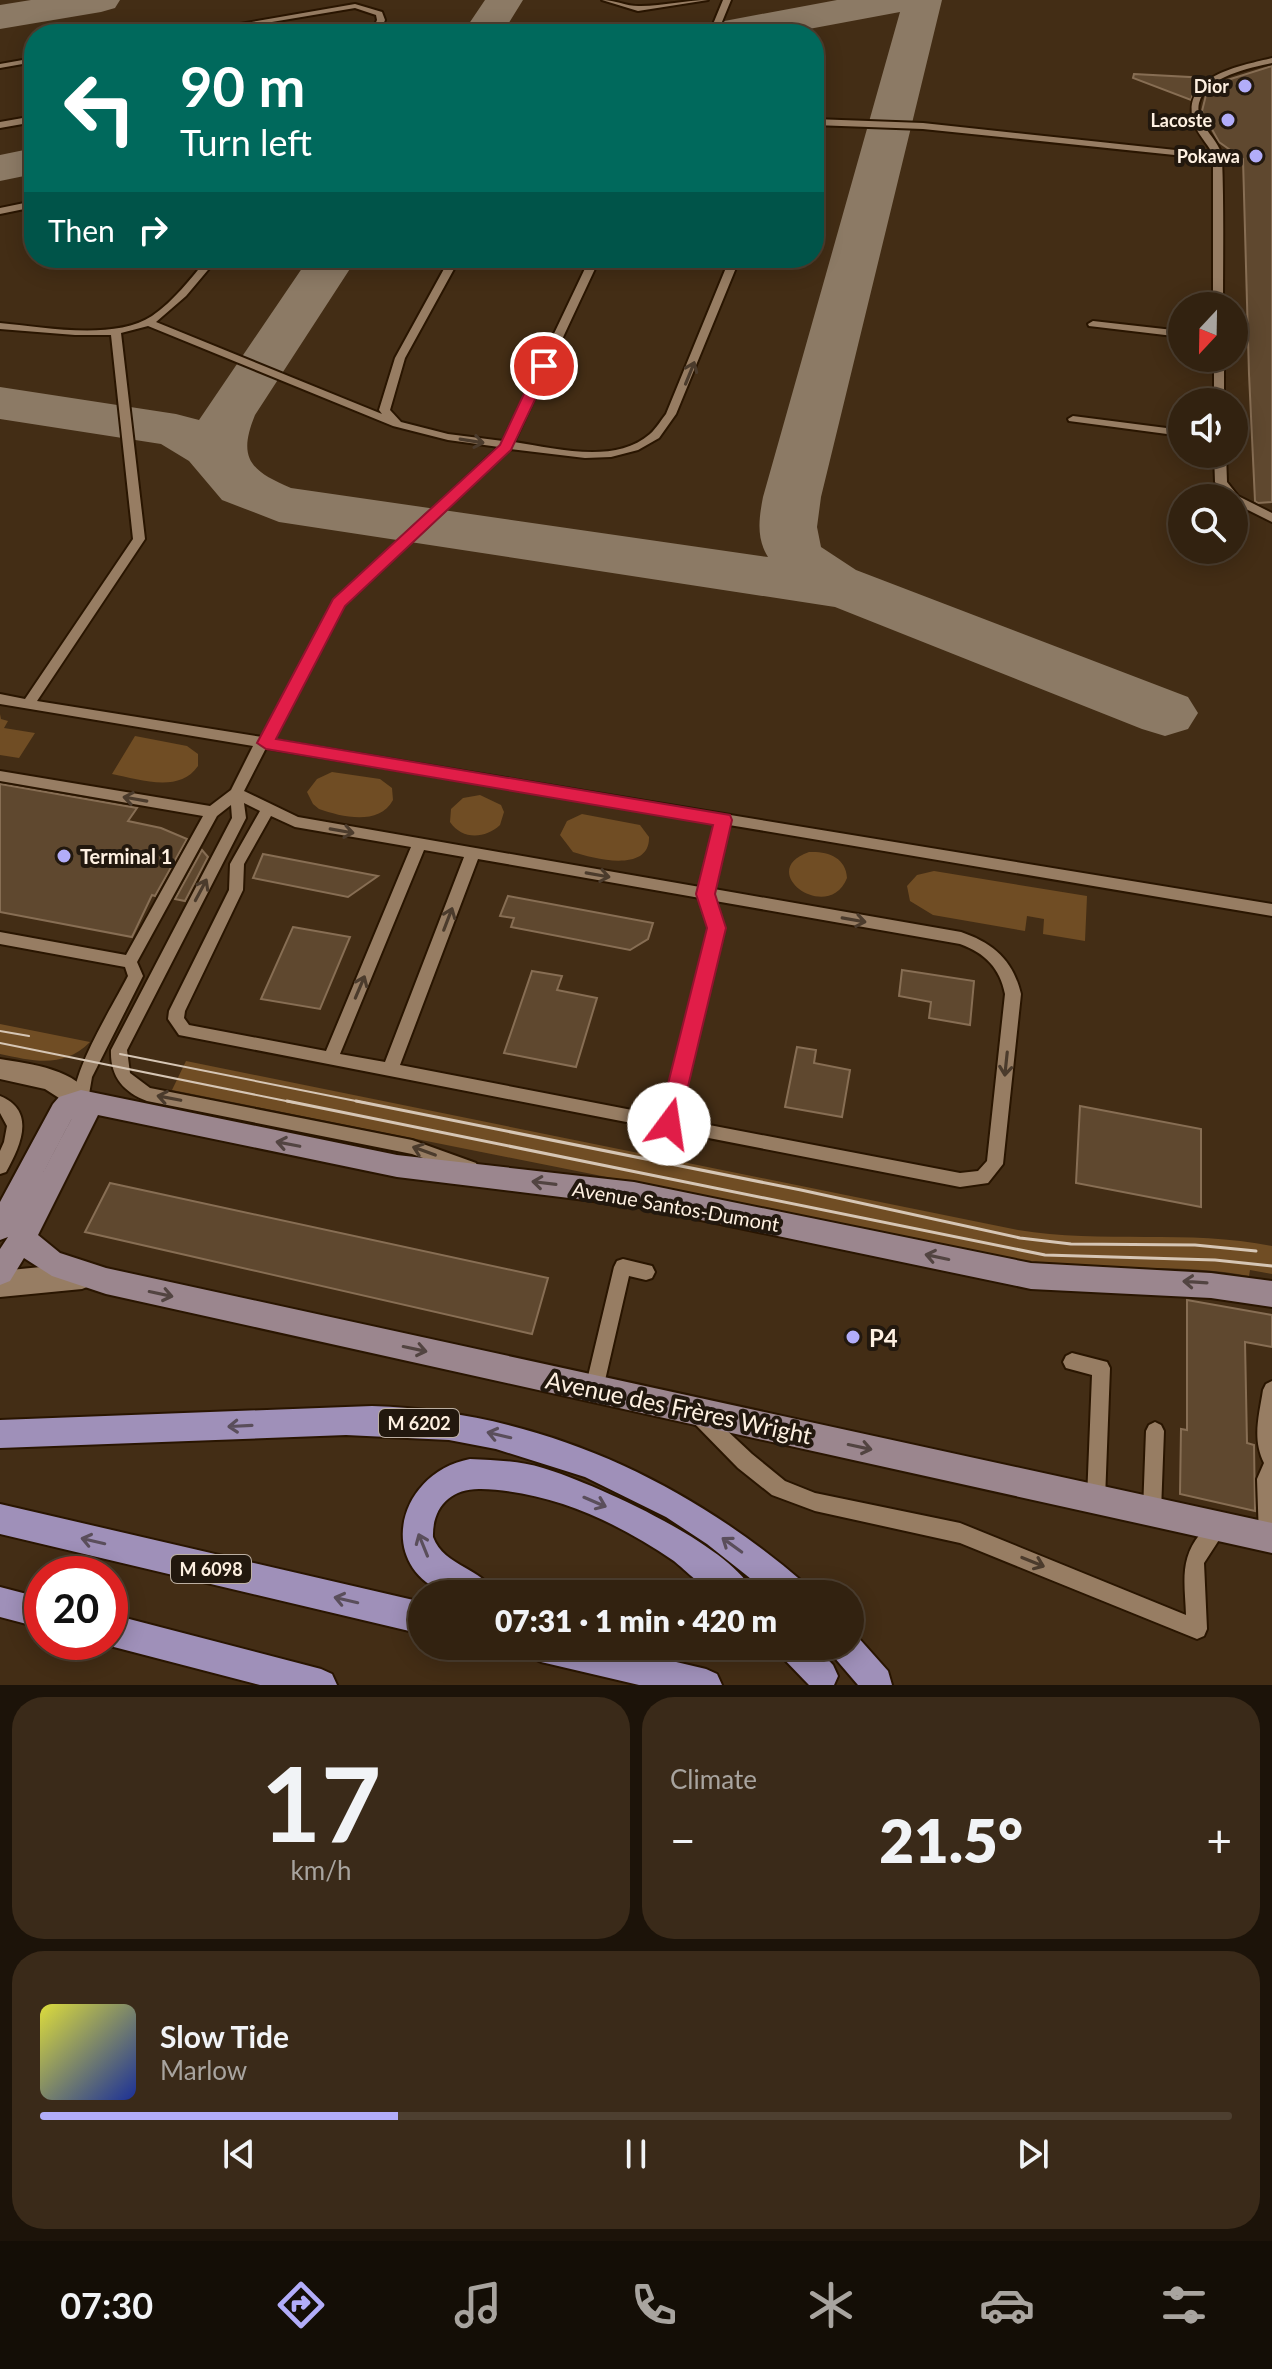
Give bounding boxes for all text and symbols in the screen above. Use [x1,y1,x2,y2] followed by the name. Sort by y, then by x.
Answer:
[180,52,305,119] text: 90 m
[48,56,152,160] icon: left
[1194,75,1229,97] place label: Dior
[1236,77,1254,95] marker: Dior
[1151,109,1212,131] place label: Lacoste
[1219,111,1237,129] marker: Lacoste
[180,120,312,164] text: Turn left
[1177,145,1240,167] place label: Pokawa
[1247,147,1265,165] marker: Pokawa
[131,208,175,252] icon: right
[48,212,115,248] text: Then
[1168,292,1248,372] north arrow
[1168,292,1248,564] map controls
[510,332,578,400] pin
[522,344,566,388] icon: arrive
[683,361,698,386] one-way arrow
[1168,388,1248,468] button: sound
[459,435,485,450] one-way arrow
[1168,484,1248,564] button: search
[123,791,149,806] one-way arrow
[329,824,354,839] one-way arrow
[80,844,172,868] place label: Terminal 1
[55,847,73,865] marker: Terminal 1
[585,869,611,884] one-way arrow
[194,879,210,903] one-way arrow
[442,908,456,932] one-way arrow
[841,913,867,928] one-way arrow
[353,975,368,1000] one-way arrow
[998,1050,1013,1076] one-way arrow
[627,1082,711,1166] position arrow
[157,1090,182,1105] one-way arrow
[275,1136,301,1151] one-way arrow
[412,1143,436,1157] one-way arrow
[532,1176,558,1191] one-way arrow
[571,1176,781,1236] street label: Avenue Santos-Dumont
[925,1249,951,1264] one-way arrow
[1182,1274,1209,1289] one-way arrow
[148,1287,174,1302] one-way arrow
[869,1323,898,1352] place label: P4
[844,1328,862,1346] marker: P4
[402,1342,427,1357] one-way arrow
[543,1365,815,1449] street label: Avenue des Frères Wright
[379,1409,459,1437] road number: M 6202
[227,1419,254,1434] one-way arrow
[487,1427,512,1442] one-way arrow
[847,1440,873,1455] one-way arrow
[582,1496,607,1510] one-way arrow
[81,1533,106,1548] one-way arrow
[415,1533,429,1557] one-way arrow
[722,1537,744,1554] one-way arrow
[171,1555,251,1583] road number: M 6098
[24,1556,128,1660] speed limit sign: 20
[1020,1556,1045,1571] one-way arrow
[334,1592,359,1607] one-way arrow
[495,1602,777,1638] text: 07:31 · 1 min · 420 m
[261,1739,381,1864] text: 17
[670,1763,757,1795] text: Climate
[879,1804,1023,1876] text: 21.5°
[670,1814,696,1866] text: −
[1206,1814,1232,1866] text: +
[291,1854,351,1886] text: km/h
[160,2018,289,2054] text: Slow Tide
[160,2054,247,2086] text: Marlow
[217,2132,261,2176] icon: previous
[614,2132,658,2176] icon: pause
[1011,2132,1055,2176] icon: next
[273,2277,329,2333] icon: directions
[450,2277,506,2333] icon: music
[626,2277,682,2333] icon: phone
[803,2277,859,2333] icon: climate
[979,2277,1035,2333] icon: car
[1156,2277,1212,2333] icon: filters
[60,2283,153,2327] text: 07:30

